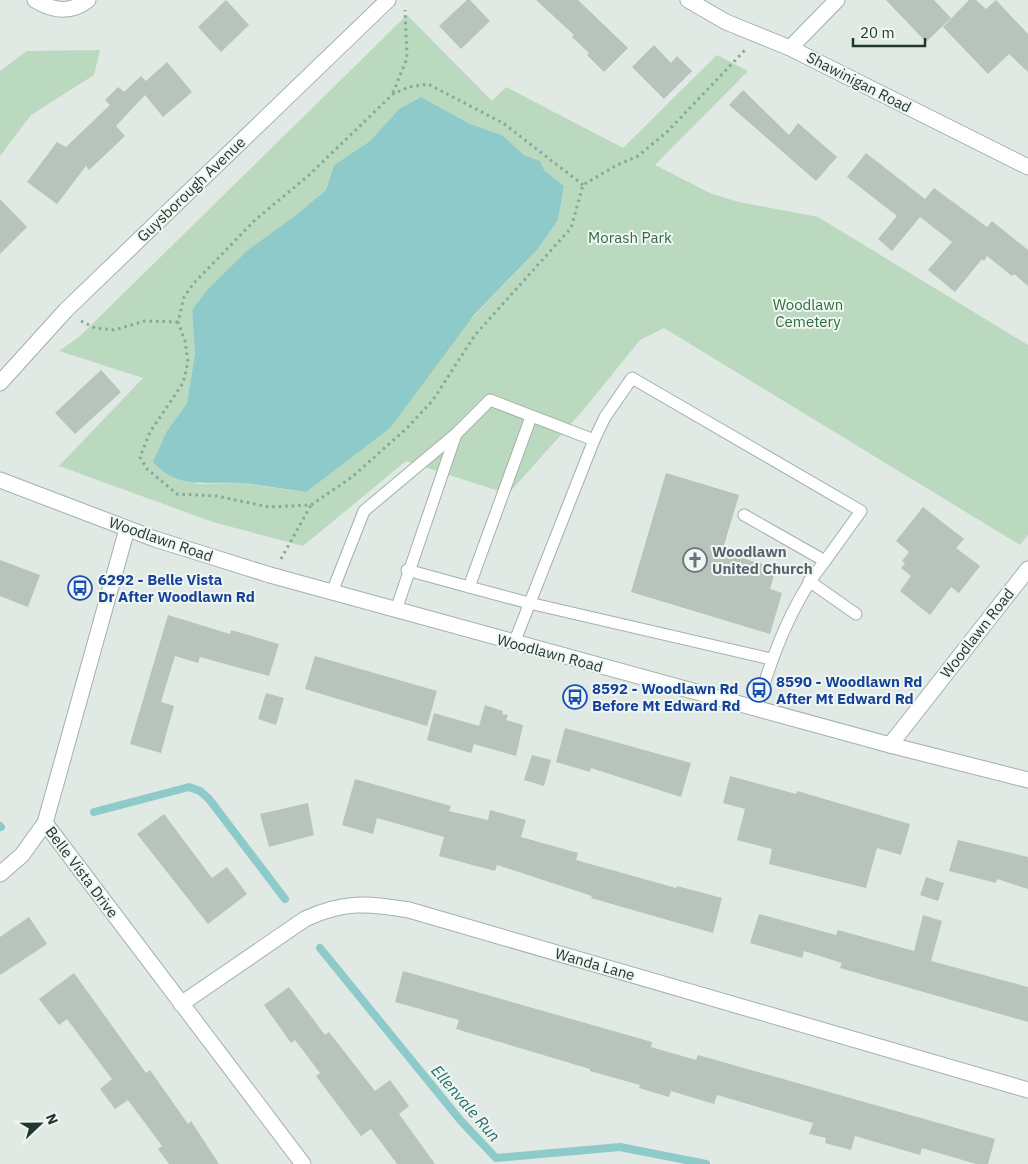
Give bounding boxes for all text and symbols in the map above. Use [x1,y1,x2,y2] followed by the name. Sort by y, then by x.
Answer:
[853,15,926,47] scale bar
[860,23,895,42] text: 20 m
[803,47,915,117] street label: Shawinigan Road
[133,132,249,246] street label: Guysborough Avenue
[588,228,672,247] park label: Morash Park
[773,295,843,331] park label: Woodlawn Cemetery
[106,512,216,566] street label: Woodlawn Road
[712,542,813,578] place label: Woodlawn United Church
[682,547,708,573] church icon: Woodlawn United Church
[98,570,255,606] place label: 6292 - Belle Vista Dr After Woodlawn Rd
[67,575,93,601] bus stop icon: 6292 - Belle Vista Dr After Woodlawn Rd
[936,584,1018,682] street label: Woodlawn Road
[495,630,605,676] street label: Woodlawn Road
[776,672,922,708] place label: 8590 - Woodlawn Rd After Mt Edward Rd
[746,677,772,703] bus stop icon: 8590 - Woodlawn Rd After Mt Edward Rd
[592,679,740,715] place label: 8592 - Woodlawn Rd Before Mt Edward Rd
[562,684,588,710] bus stop icon: 8592 - Woodlawn Rd Before Mt Edward Rd
[41,823,123,921] street label: Belle Vista Drive
[553,944,637,984] street label: Wanda Lane
[427,1060,505,1146] water label: Ellenvale Run
[15,1099,65,1149] north arrow
[42,1111,62,1127] text: N

